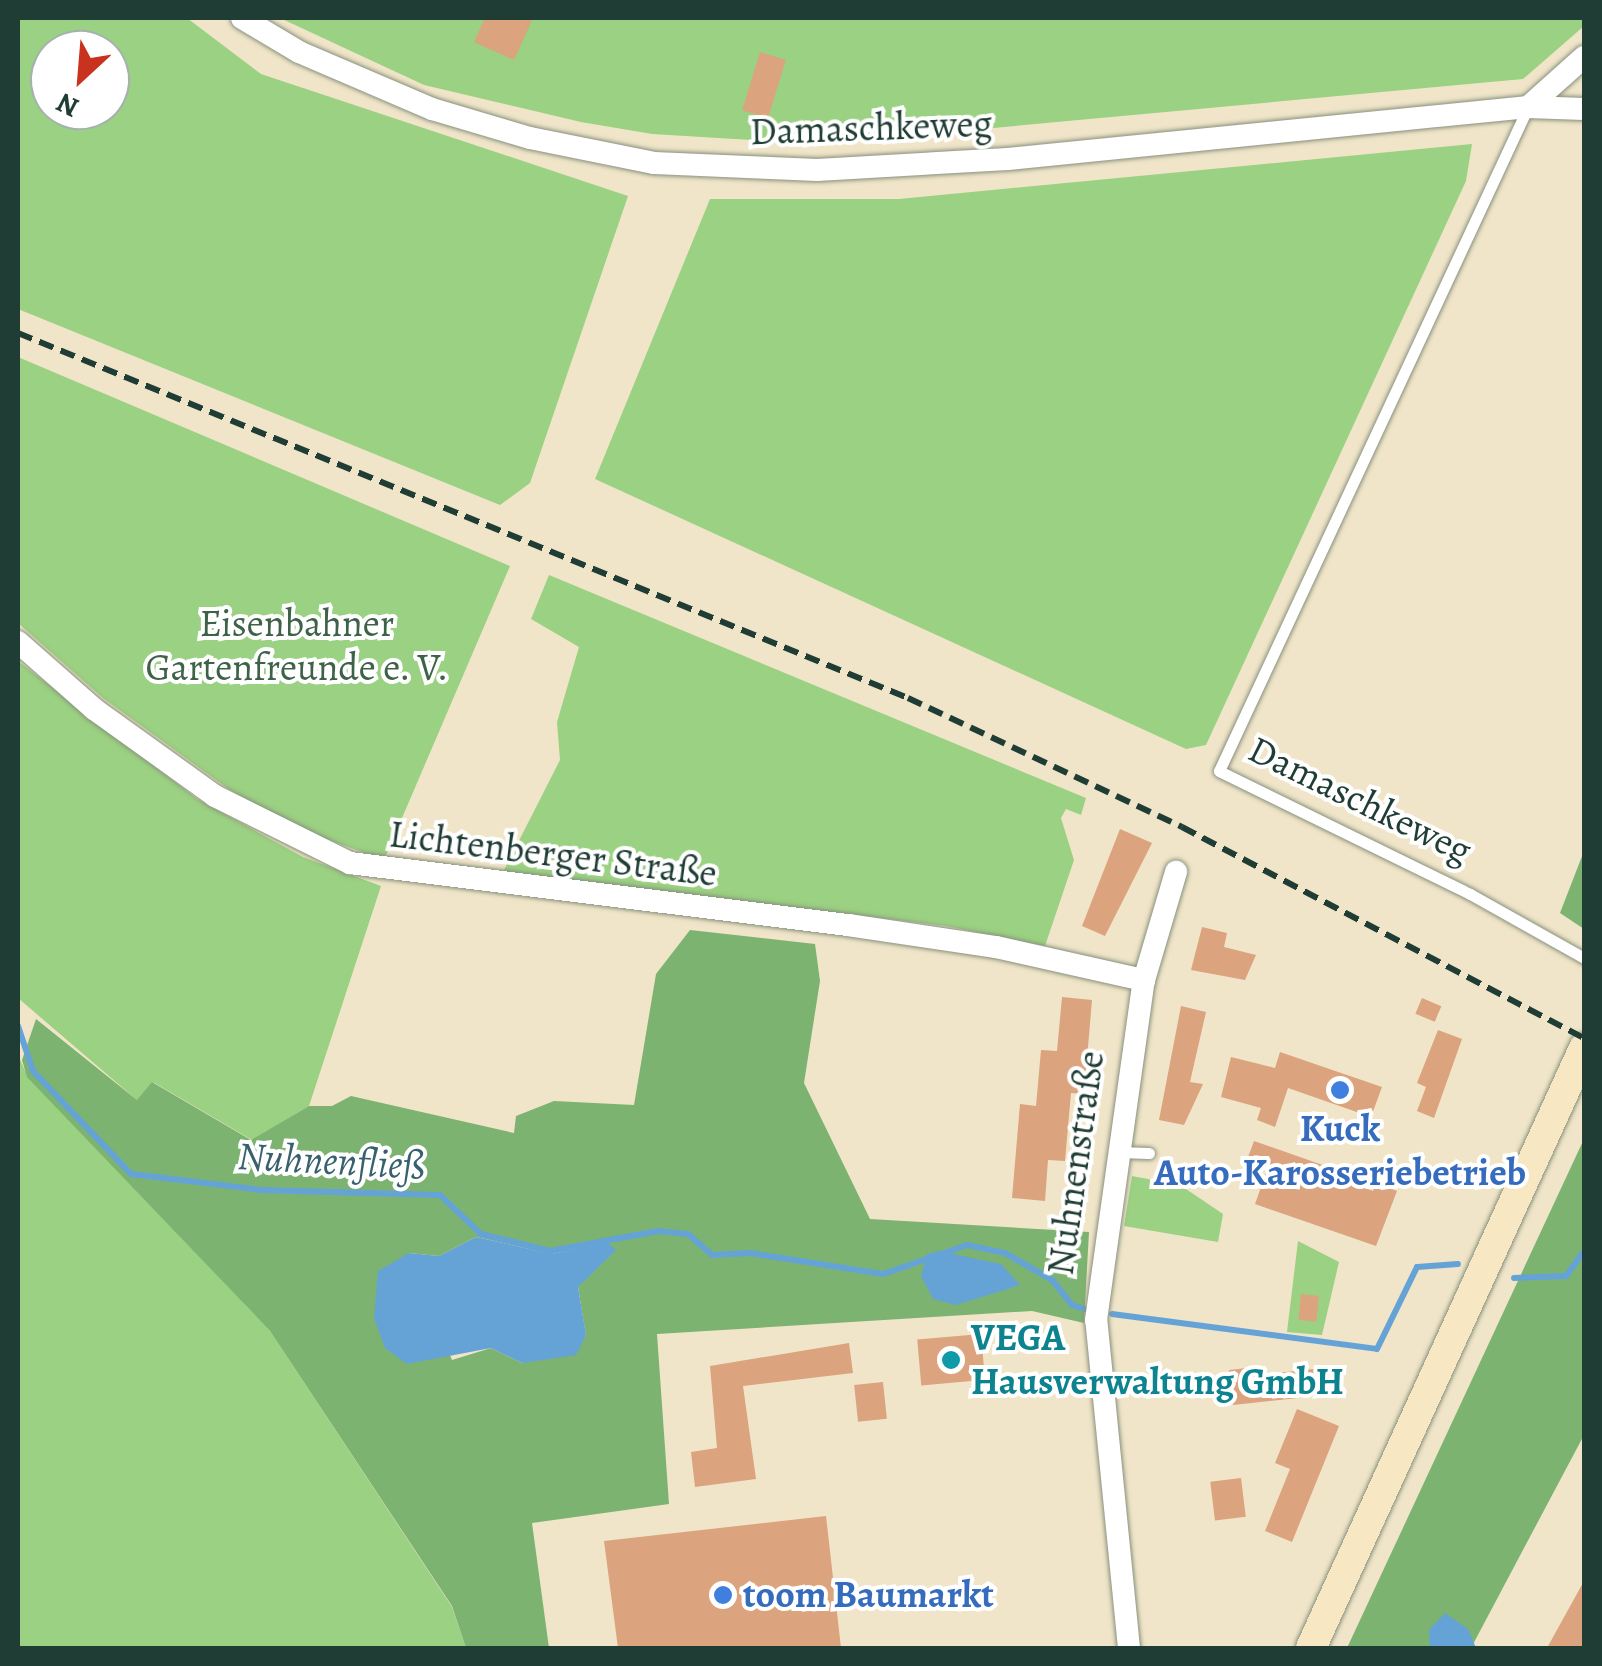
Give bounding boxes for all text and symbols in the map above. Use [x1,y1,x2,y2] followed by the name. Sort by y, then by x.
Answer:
[30,30,130,130] north arrow
[50,84,85,127] text: N
[749,101,993,155] street label: Damaschkeweg
[145,601,449,690] park label: Eisenbahner Gartenfreunde e. V.
[1241,726,1479,874] street label: Damaschkeweg
[387,811,719,897] street label: Lichtenberger Straße
[1038,1048,1114,1278] street label: Nuhnenstraße
[1329,1079,1351,1101] marker: Kuck Auto-Karosseriebetrieb
[1154,1106,1526,1196] place label: Kuck Auto-Karosseriebetrieb
[236,1132,426,1190] water label: Nuhnenfließ
[971,1315,1344,1405] place label: VEGA Hausverwaltung GmbH
[940,1349,962,1371] marker: VEGA Hausverwaltung GmbH
[743,1572,994,1618] place label: toom Baumarkt
[712,1584,734,1606] marker: toom Baumarkt

